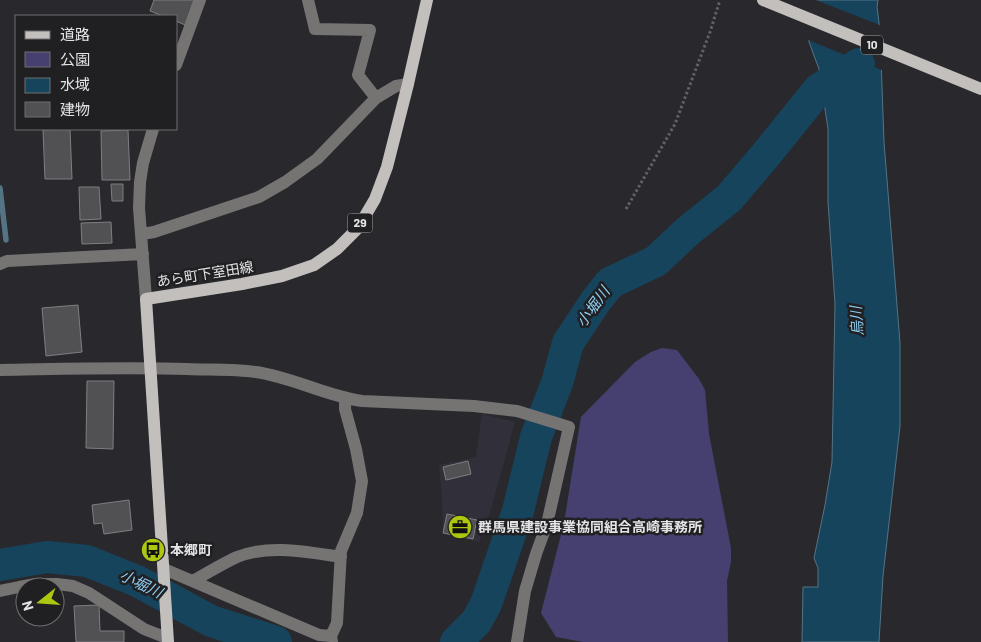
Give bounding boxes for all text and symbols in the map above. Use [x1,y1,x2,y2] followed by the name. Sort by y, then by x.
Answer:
[15,15,178,130] legend
[60,25,90,43] text: 道路
[861,36,883,54] road number: 10
[60,50,90,68] text: 公園
[60,75,90,93] text: 水域
[60,100,90,118] text: 建物
[348,214,372,232] road number: 29
[155,257,255,290] street label: あら町下室田線
[572,281,614,330] water label: 小堀川
[846,303,866,337] water label: 烏川
[447,514,473,540] office icon: 群馬県建設事業協同組合高崎事務所
[478,518,702,535] place label: 群馬県建設事業協同組合高崎事務所
[140,537,166,563] bus stop icon: 本郷町
[170,541,212,558] place label: 本郷町
[117,565,167,602] water label: 小堀川
[15,577,65,627] north arrow
[18,599,37,613] text: N

